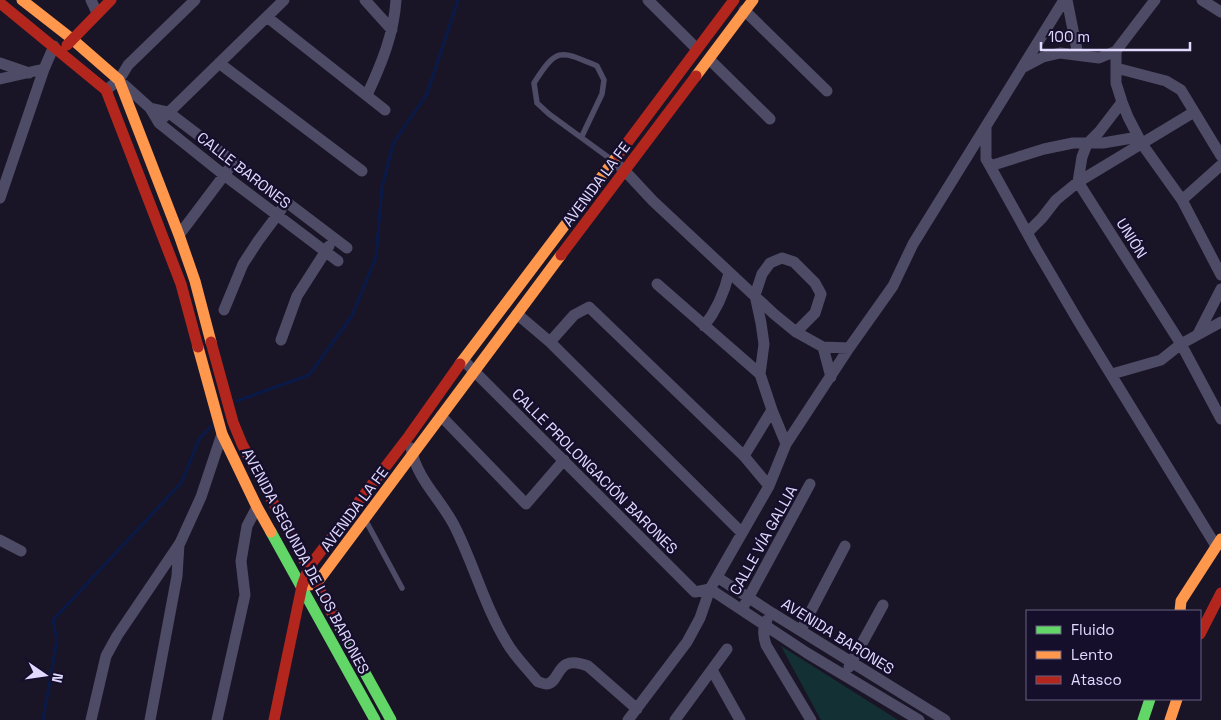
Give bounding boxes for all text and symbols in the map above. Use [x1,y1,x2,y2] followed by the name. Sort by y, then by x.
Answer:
[1041,20,1190,52] scale bar
[1048,27,1090,46] text: 100 m
[193,127,295,213] street label: CALLE BARONES
[558,138,634,230] street label: AVENIDA LA FE
[1112,214,1152,262] street label: UNIÓN
[508,384,682,558] street label: CALLE PROLONGACIÓN BARONES
[238,445,374,677] street label: AVENIDA SEGUNDA DE LOS BARONES
[316,463,392,555] street label: AVENIDA LA FE
[725,481,801,598] street label: CALLE VÍA GALLIA
[778,594,898,678] street label: AVENIDA BARONES
[1026,610,1201,700] legend
[1071,620,1115,639] text: Fluido
[1071,645,1113,664] text: Lento
[20,650,70,700] north arrow
[1071,670,1122,689] text: Atasco
[48,671,67,685] text: N

